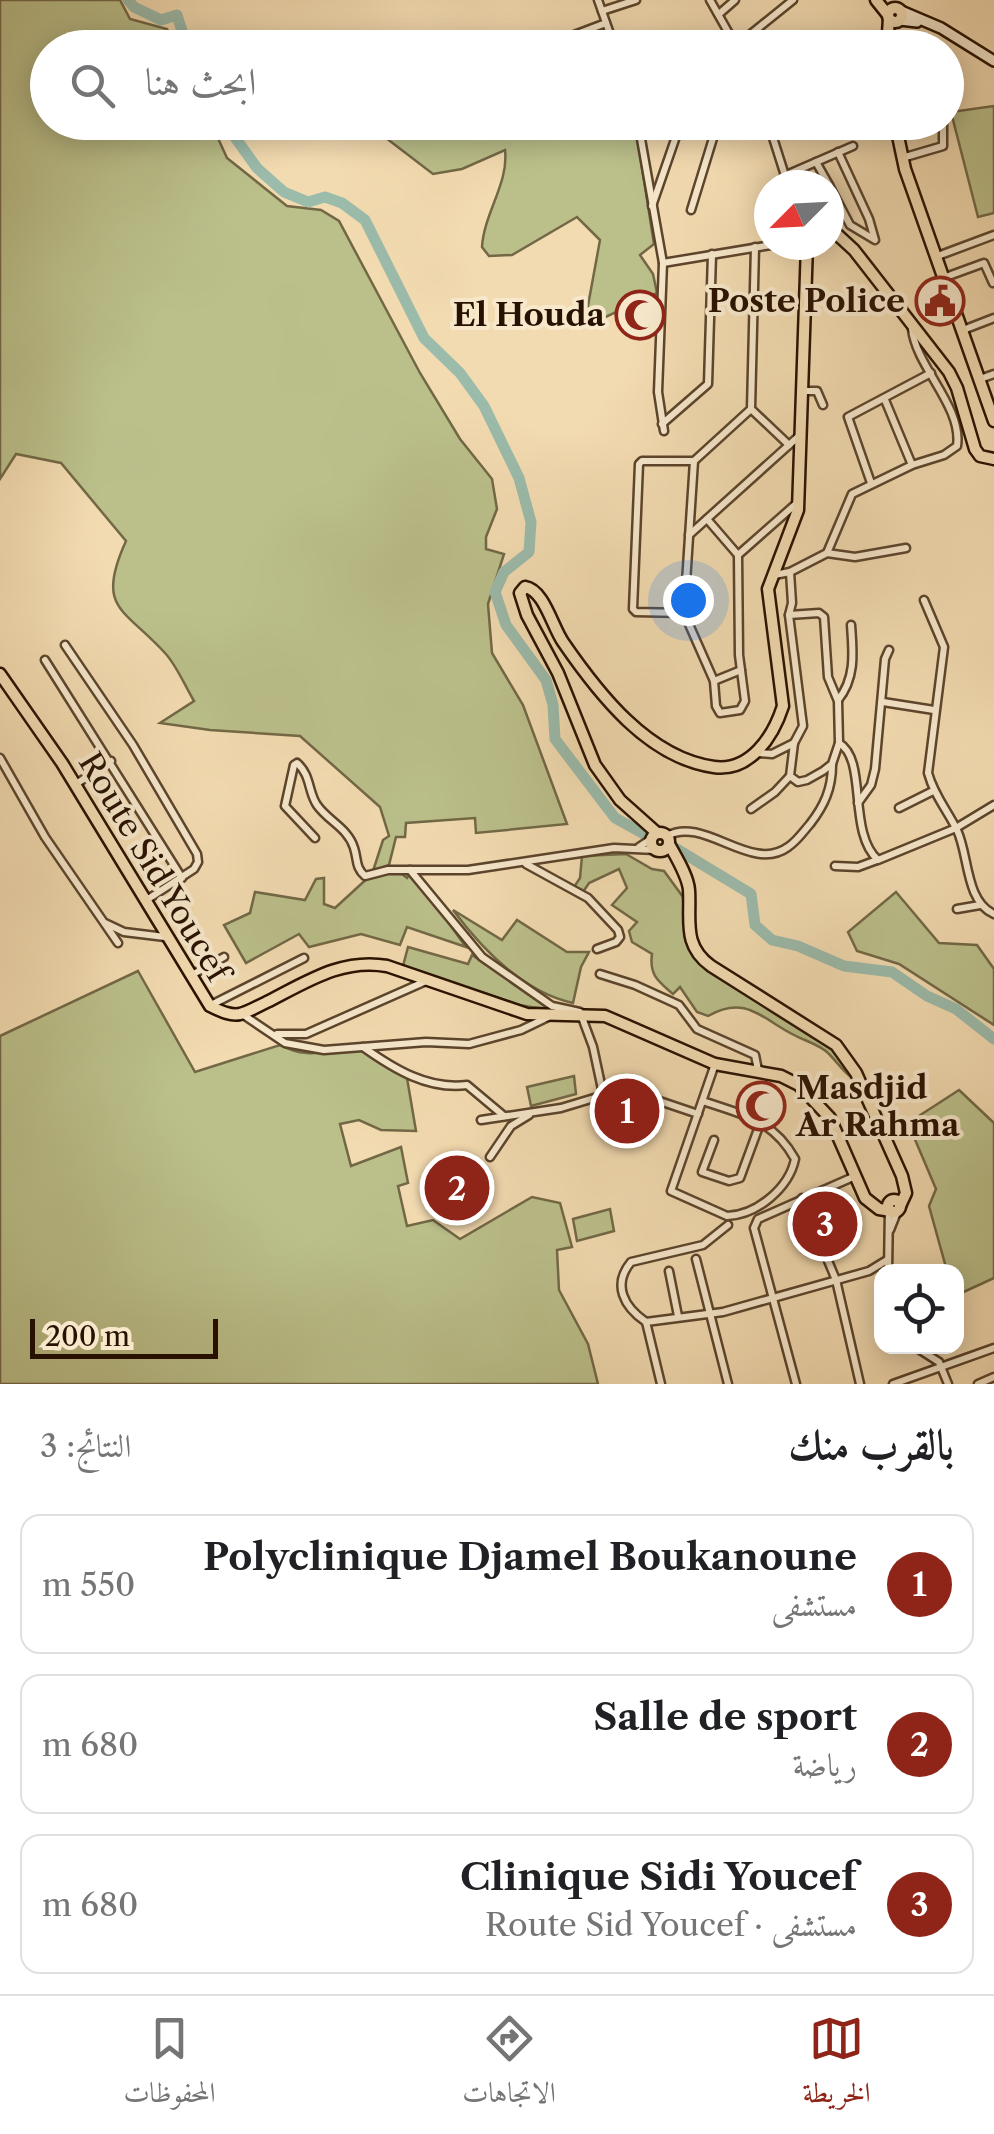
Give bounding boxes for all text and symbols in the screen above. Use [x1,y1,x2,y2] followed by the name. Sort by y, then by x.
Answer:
[30,30,964,140] search box
[65,58,120,113] icon: search
[145,58,256,105] text: ابحث هنا
[754,170,844,260] north arrow
[914,275,966,327] public building icon: Poste Police
[708,281,905,320] place label: Poste Police
[614,289,666,341] mosque icon: El Houda
[453,295,605,334] place label: El Houda
[663,575,714,626] your location
[71,745,240,991] street label: Route Sid Youcef
[795,1068,960,1144] place label: Masdjid Ar Rahma
[594,1074,660,1148] pin: 1
[735,1080,787,1132] mosque icon: Masdjid Ar Rahma
[424,1150,490,1226] pin: 2
[792,1186,858,1262] pin: 3
[874,1264,964,1354] map controls
[874,1264,964,1354] button: locate
[30,1314,218,1358] scale bar
[45,1319,130,1353] text: 200 m
[788,1418,954,1470] text: بالقرب منك
[40,1426,131,1465] text: النتائج: 3
[203,1533,857,1580] text: Polyclinique Djamel Boukanoune
[42,1565,135,1604] text: 550 m
[912,1565,927,1604] text: 1
[772,1585,857,1624] text: مستشفى
[593,1693,857,1740] text: Salle de sport
[42,1725,138,1764] text: 680 m
[910,1725,929,1764] text: 2
[792,1745,857,1784] text: رياضة
[460,1853,857,1900] text: Clinique Sidi Youcef
[42,1885,138,1924] text: 680 m
[910,1885,929,1924] text: 3
[485,1905,857,1944] text: مستشفى · Route Sid Youcef
[123,2011,216,2120] tab: المحفوظات
[462,2011,556,2120] tab: الاتجاهات
[803,2011,871,2120] tab: الخريطة

